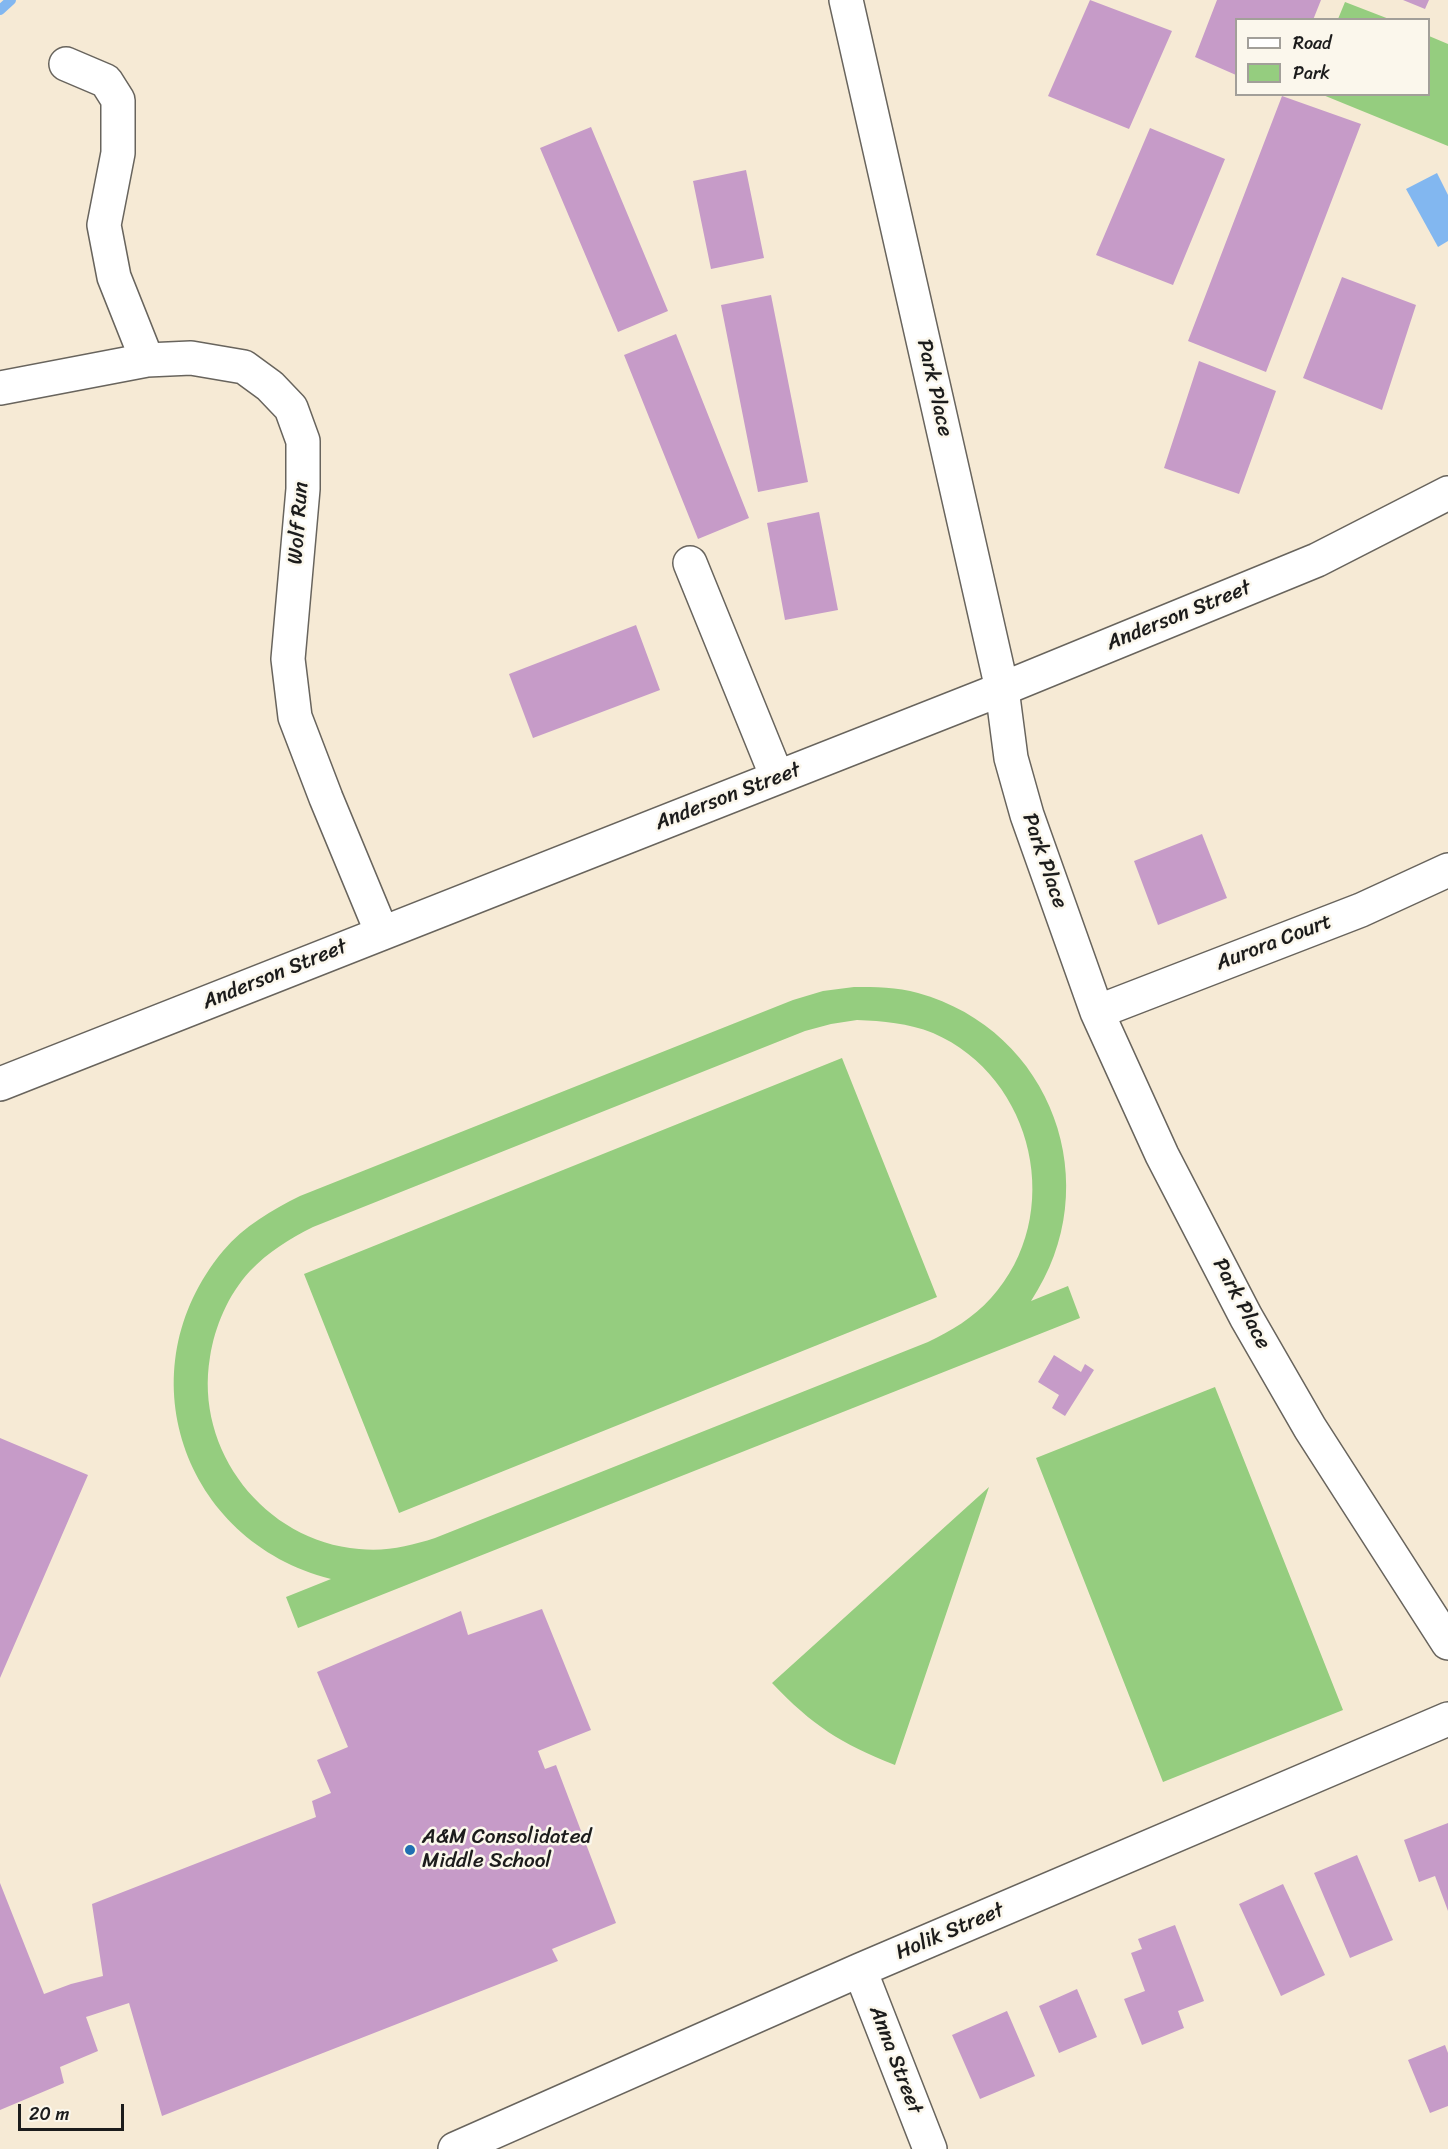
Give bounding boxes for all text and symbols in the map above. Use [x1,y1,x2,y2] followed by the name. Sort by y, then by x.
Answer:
[1235,18,1430,96] legend
[1293,27,1332,59] text: Road
[1293,57,1330,89] text: Park
[911,337,957,439] street label: Park Place
[284,481,314,565] street label: Wolf Run
[1103,576,1255,656] street label: Anderson Street
[652,758,804,836] street label: Anderson Street
[1016,810,1072,912] street label: Park Place
[1213,909,1335,977] street label: Aurora Court
[199,935,351,1015] street label: Anderson Street
[1207,1254,1275,1354] street label: Park Place
[422,1825,592,1875] place label: A&M Consolidated Middle School
[403,1843,417,1857] marker: A&M Consolidated Middle School
[892,1898,1008,1966] street label: Holik Street
[863,2003,927,2117] street label: Anna Street
[21,2092,128,2130] scale bar
[29,2098,69,2130] text: 20 m

